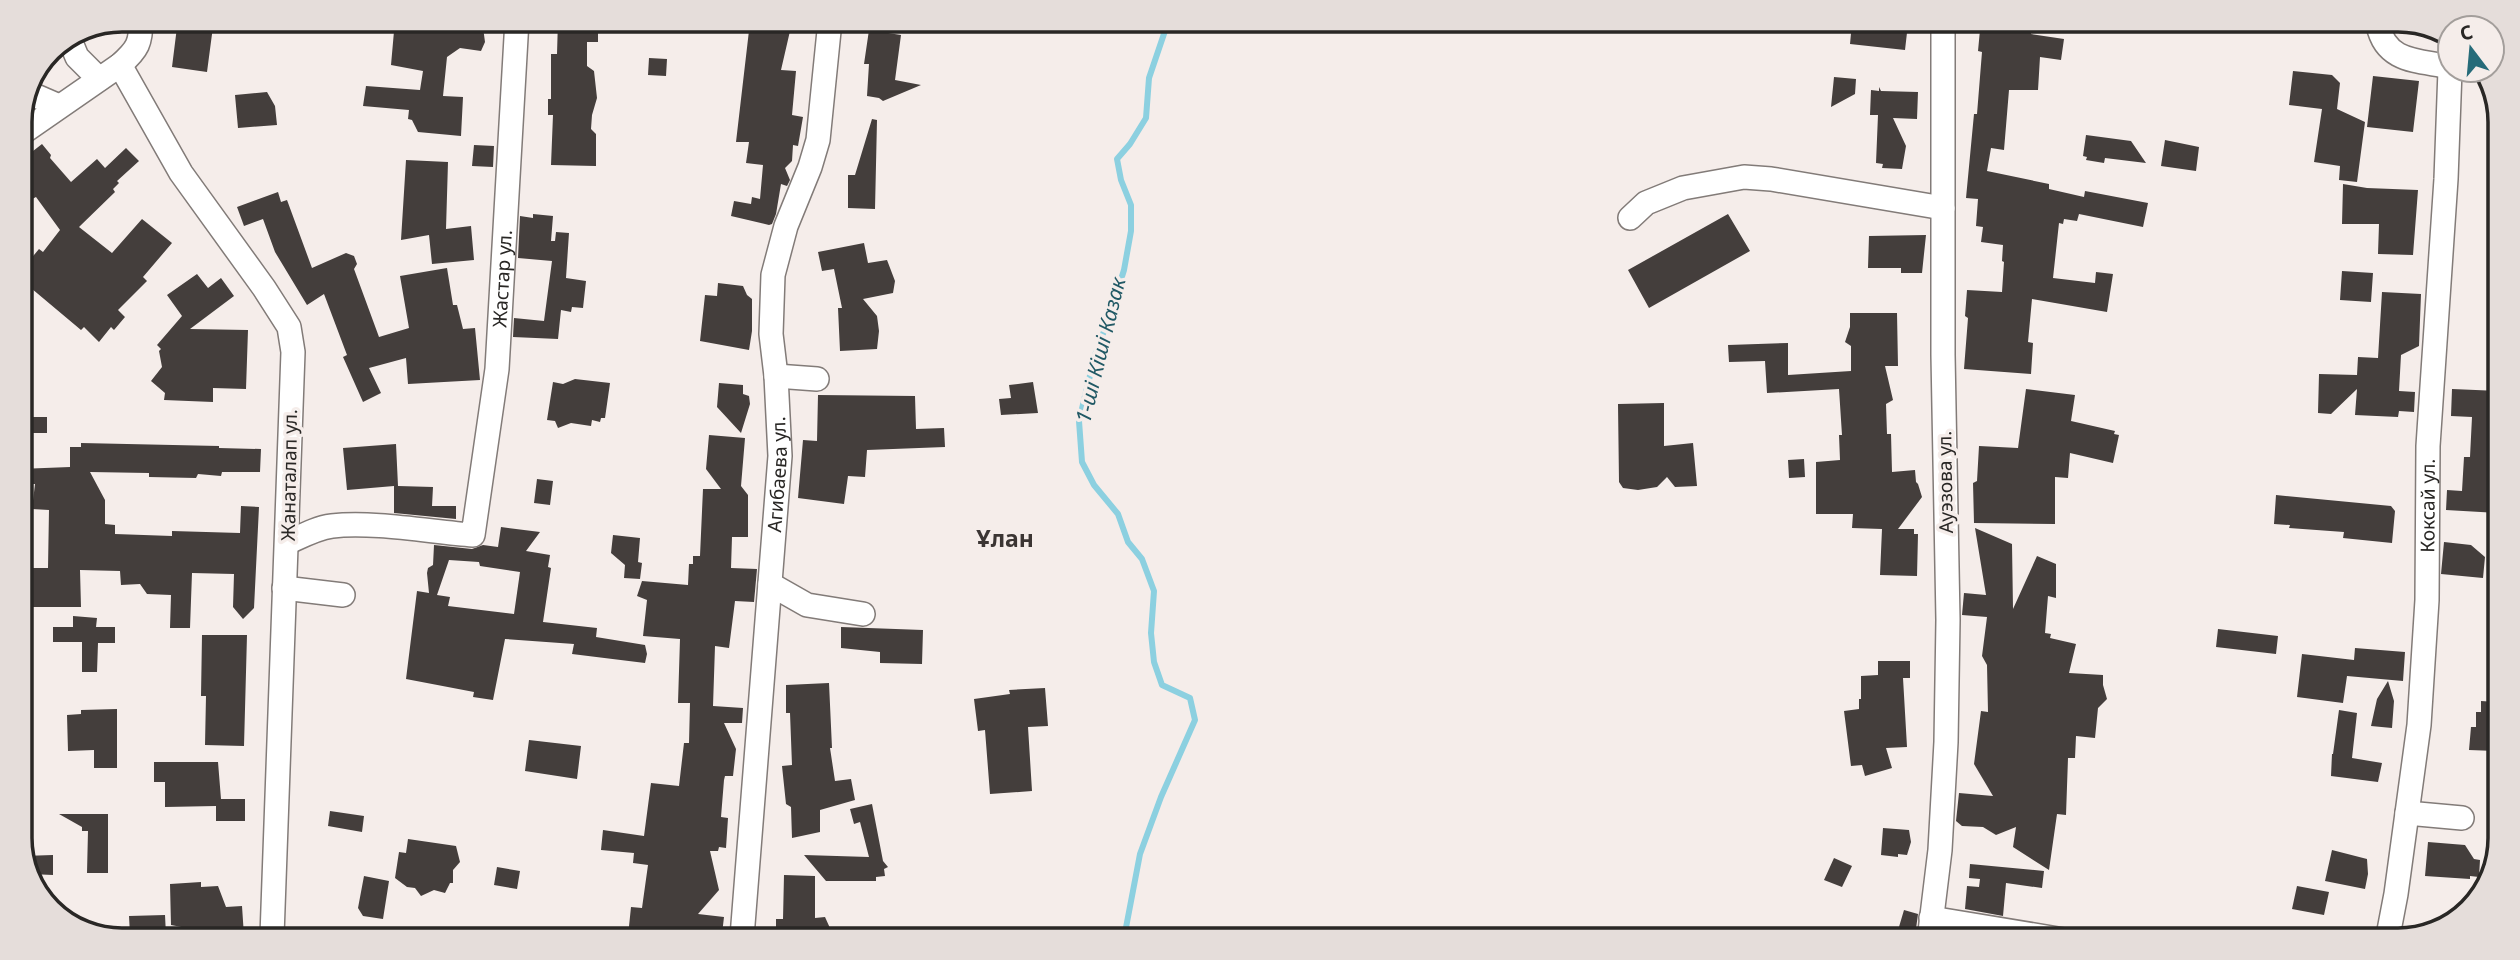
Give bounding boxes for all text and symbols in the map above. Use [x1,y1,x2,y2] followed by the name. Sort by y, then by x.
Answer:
[2436,14,2506,84] north arrow
[2457,18,2476,47] text: С
[486,229,518,328] street label: Жастар ул.
[1068,273,1132,426] water label: 1-ші Кіші Казак
[275,409,303,541] street label: Жанаталап ул.
[761,416,793,533] street label: Агибаева ул.
[1931,431,1959,533] street label: Ауэзова ул.
[2414,458,2441,553] street label: Коксай ул.
[976,522,1034,554] district label: Ұлан

